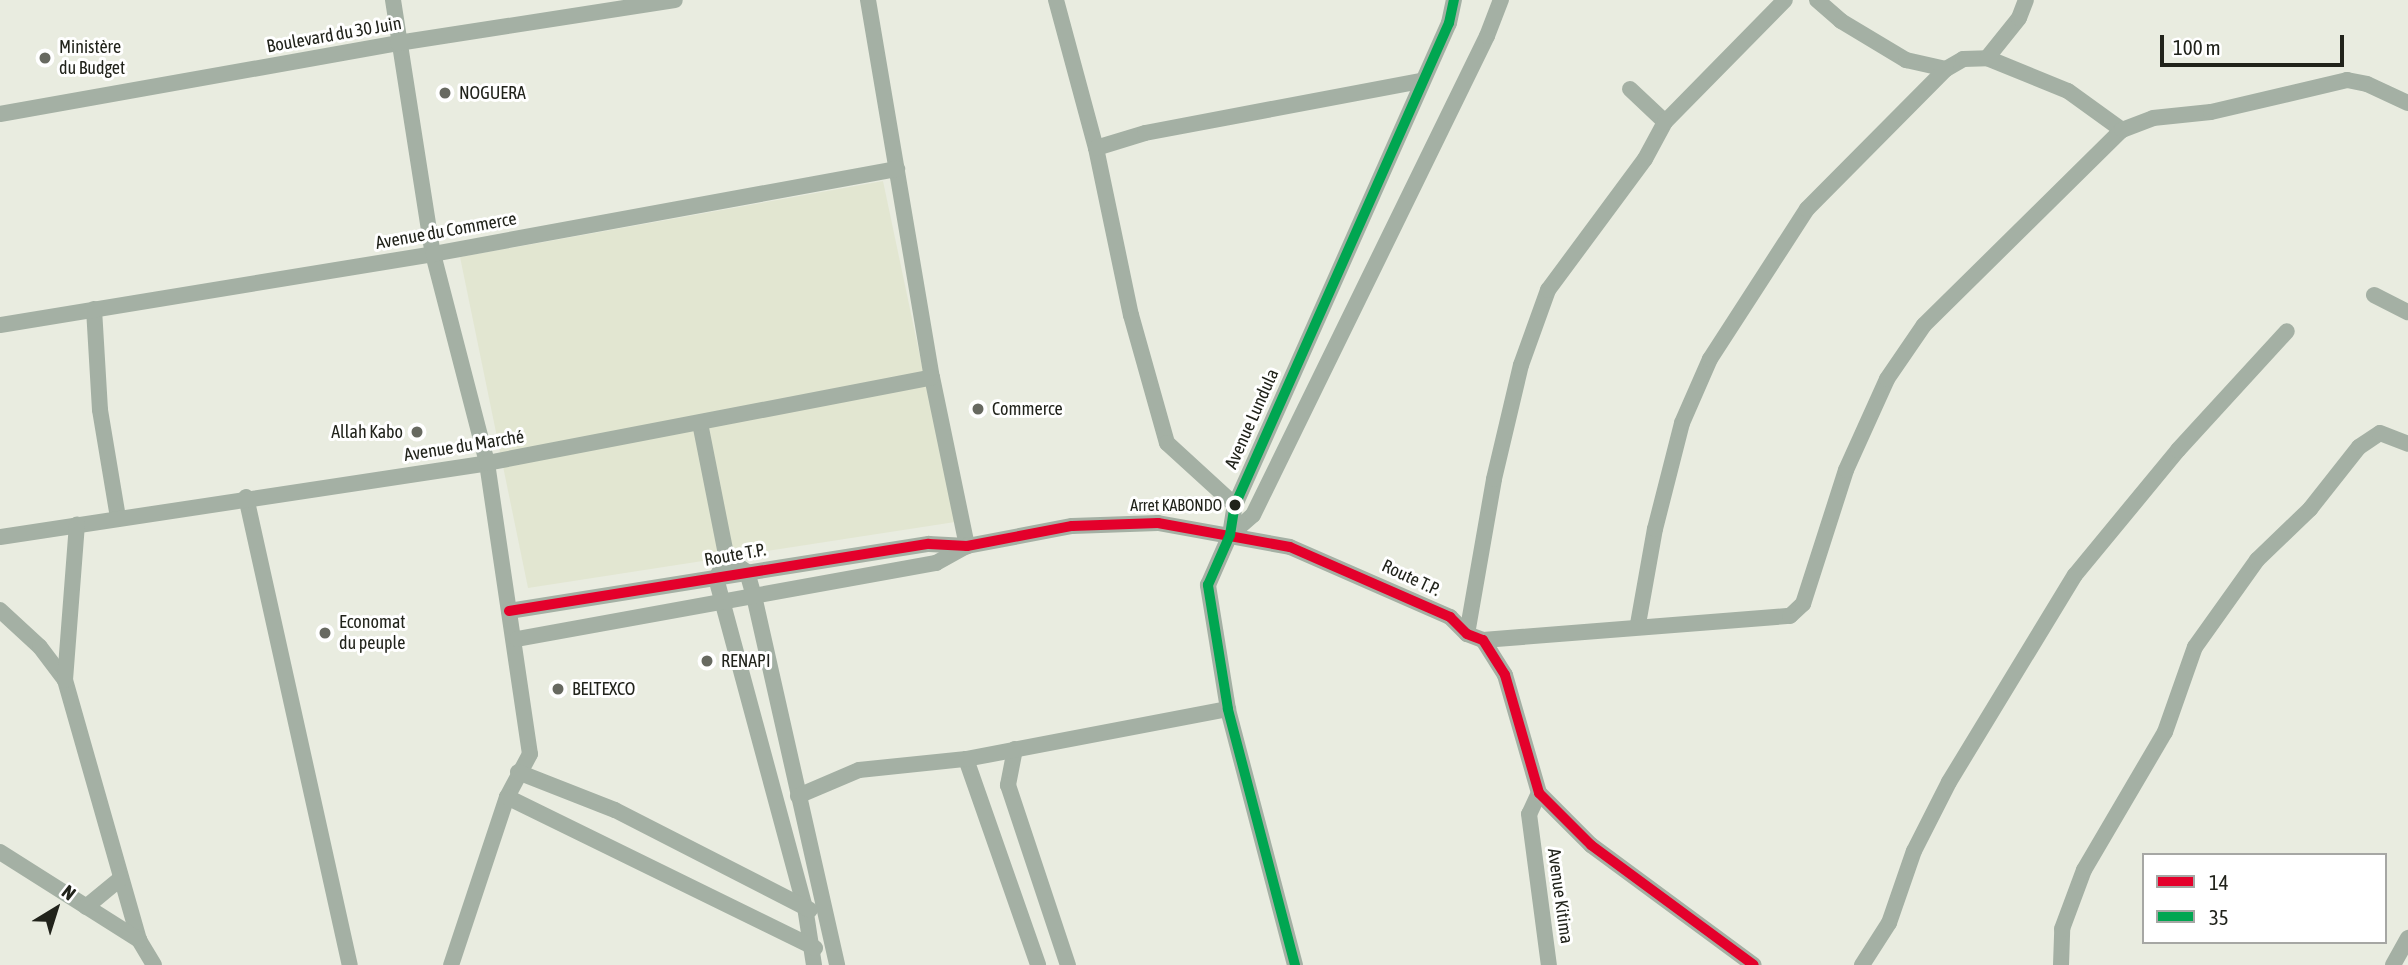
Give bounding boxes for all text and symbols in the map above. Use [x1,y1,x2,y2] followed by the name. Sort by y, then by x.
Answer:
[265,13,403,57] street label: Boulevard du 30 Juin
[2163,21,2347,65] scale bar
[2173,35,2221,59] text: 100 m
[59,37,125,80] place label: Ministère du Budget
[37,50,53,66] marker: Ministère du Budget
[459,82,526,104] place label: NOGUERA
[437,85,453,101] marker: NOGUERA
[374,208,518,254] street label: Avenue du Commerce
[1220,366,1284,472] street label: Avenue Lundula
[992,398,1063,420] place label: Commerce
[970,401,986,417] marker: Commerce
[331,421,403,443] place label: Allah Kabo
[409,424,425,440] marker: Allah Kabo
[402,426,526,466] street label: Avenue du Marché
[1130,495,1222,515] place label: Arret KABONDO
[1228,498,1242,512] marker: Arret KABONDO
[703,539,767,571] street label: Route T.P.
[1378,555,1444,601] street label: Route T.P.
[339,612,405,654] place label: Economat du peuple
[317,625,333,641] marker: Economat du peuple
[721,650,771,672] place label: RENAPI
[699,653,715,669] marker: RENAPI
[572,678,635,700] place label: BELTEXCO
[550,681,566,697] marker: BELTEXCO
[1543,847,1577,945] street label: Avenue Kitima
[2142,853,2387,944] legend
[2209,870,2229,894] text: 14
[21,874,91,944] north arrow
[58,880,80,905] text: N
[2209,905,2229,929] text: 35

